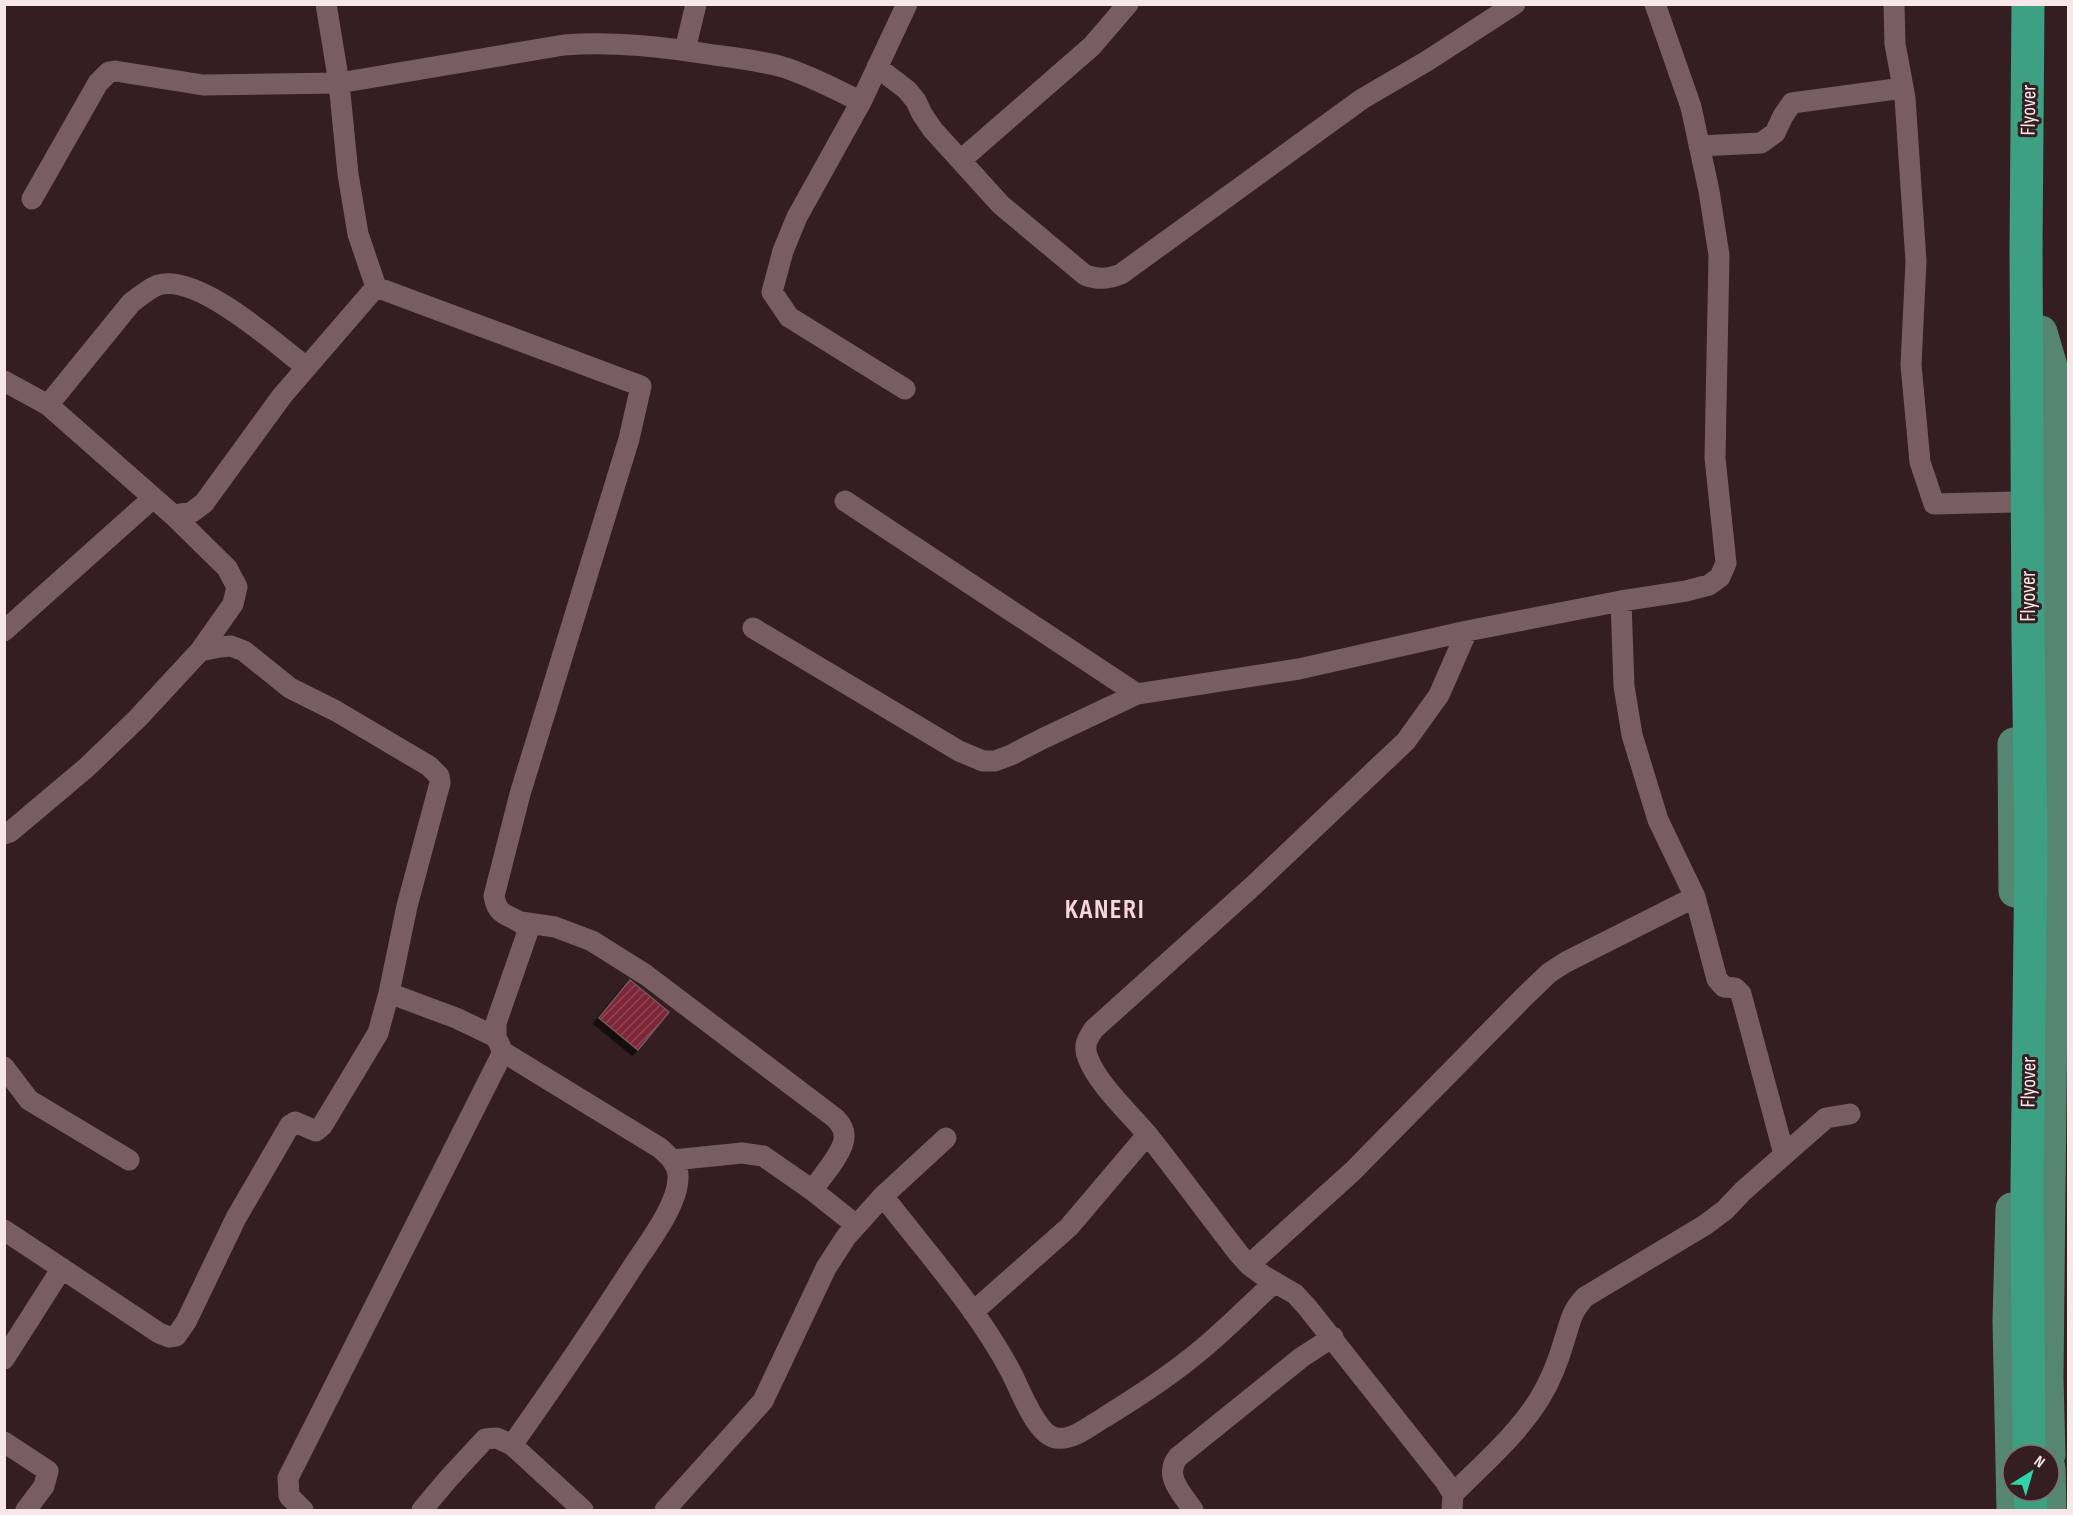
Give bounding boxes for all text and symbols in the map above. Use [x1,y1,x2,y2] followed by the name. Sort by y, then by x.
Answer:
[2016,84,2041,136] street label: Flyover
[2016,571,2041,621] street label: Flyover
[1065,894,1145,926] district label: KANERI
[2016,1056,2041,1108] street label: Flyover
[2001,1443,2061,1503] north arrow
[2030,1452,2048,1472] text: N

